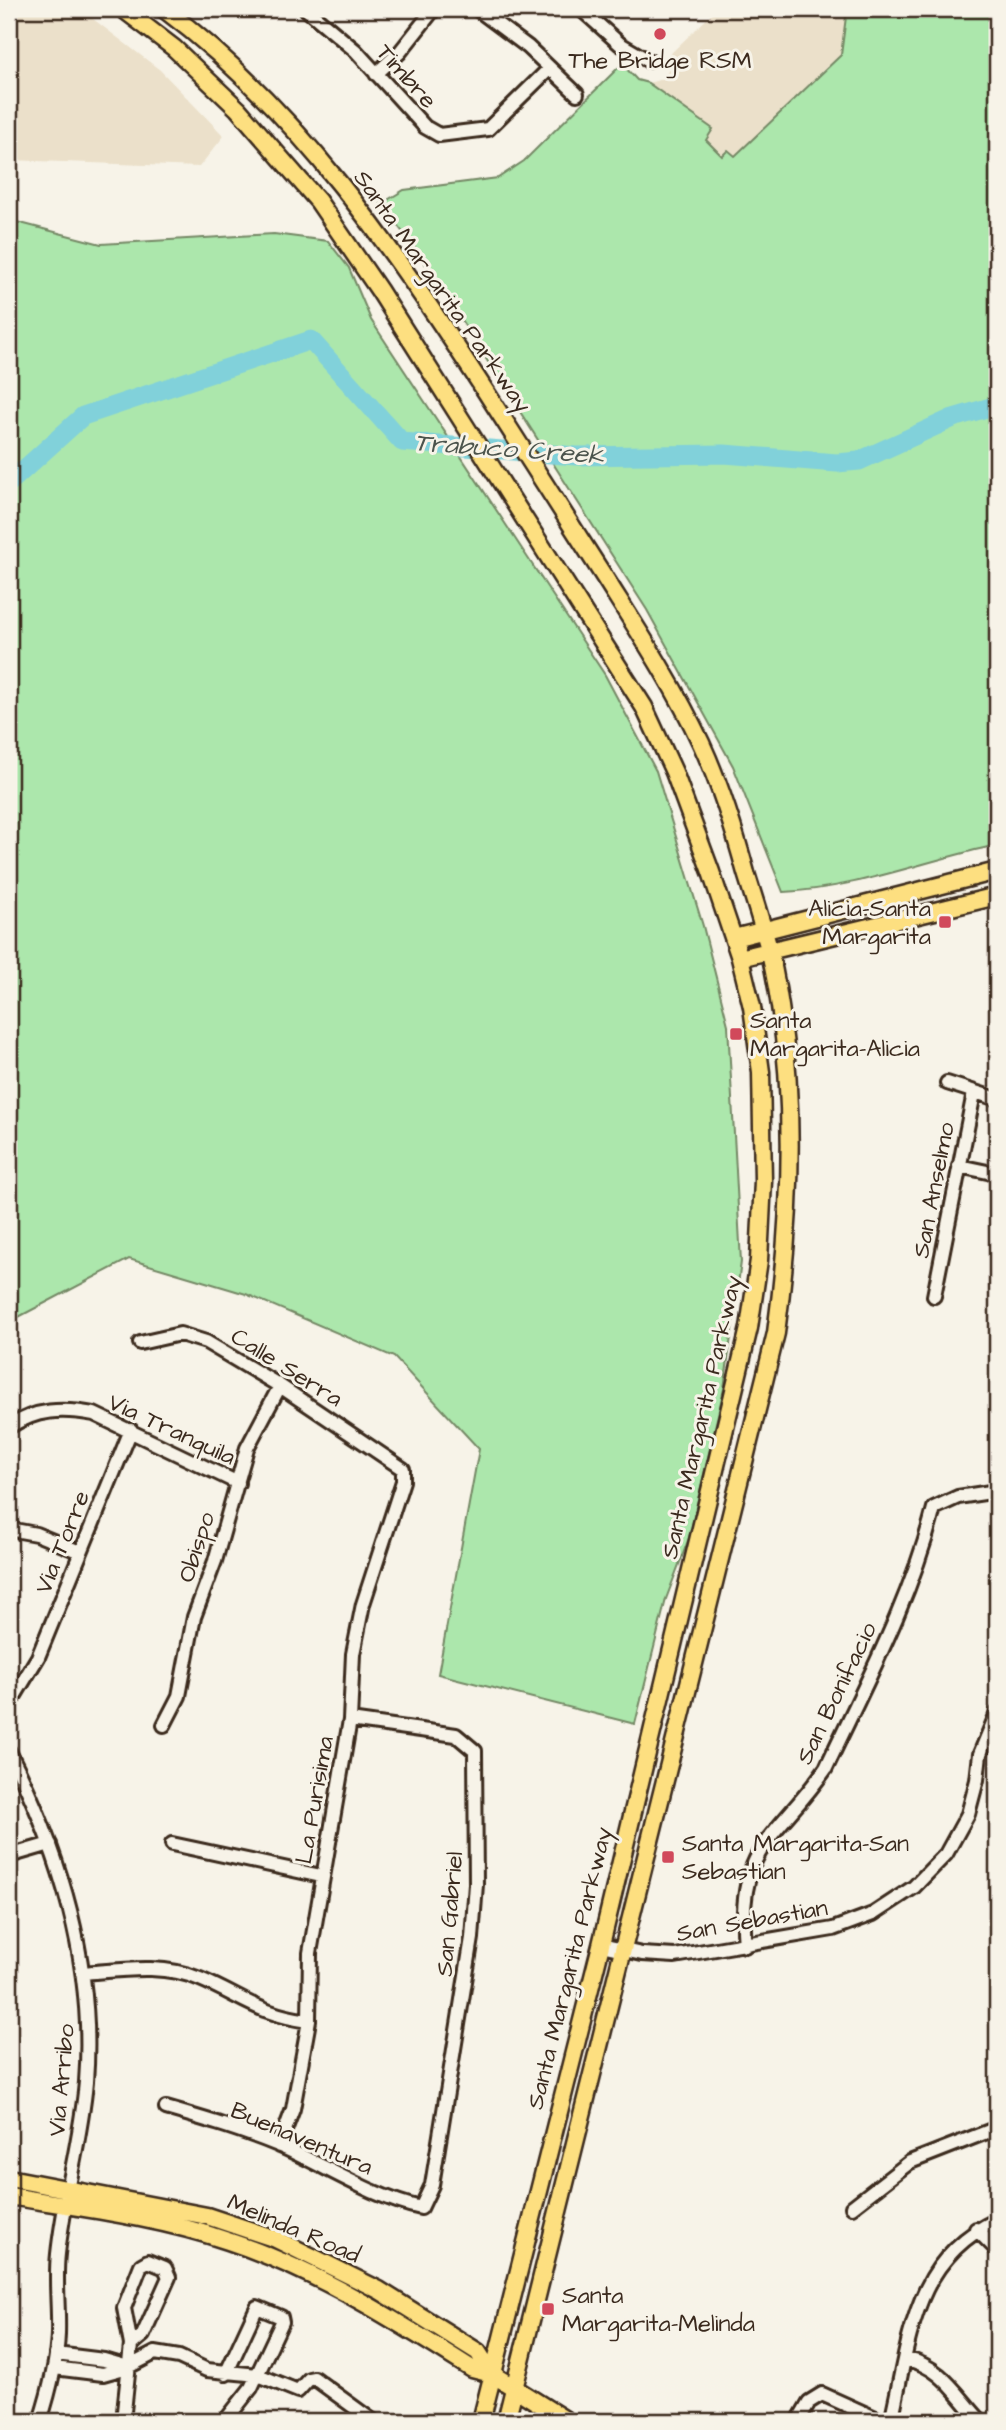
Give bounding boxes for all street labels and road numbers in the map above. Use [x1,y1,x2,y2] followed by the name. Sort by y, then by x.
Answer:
[368,37,445,117] street label: Timbre
[344,163,539,421] street label: Santa Margarita Parkway
[904,1119,964,1261] street label: San Anselmo
[653,1272,752,1562] street label: Santa Margarita Parkway
[224,1320,349,1416] street label: Calle Serra
[102,1386,241,1474] street label: Via Tranquila
[27,1486,99,1599] street label: Via Torre
[170,1507,224,1587] street label: Obispo
[788,1616,886,1770] street label: San Bonifacio
[287,1734,343,1867] street label: La Purisima
[518,1824,622,2113] street label: Santa Margarita Parkway
[428,1850,472,1978] street label: San Gabriel
[674,1891,830,1951] street label: San Sebastian
[40,2022,84,2138] street label: Via Arribo
[225,2094,378,2184] street label: Buenaventura
[222,2186,365,2272] street label: Melinda Road

